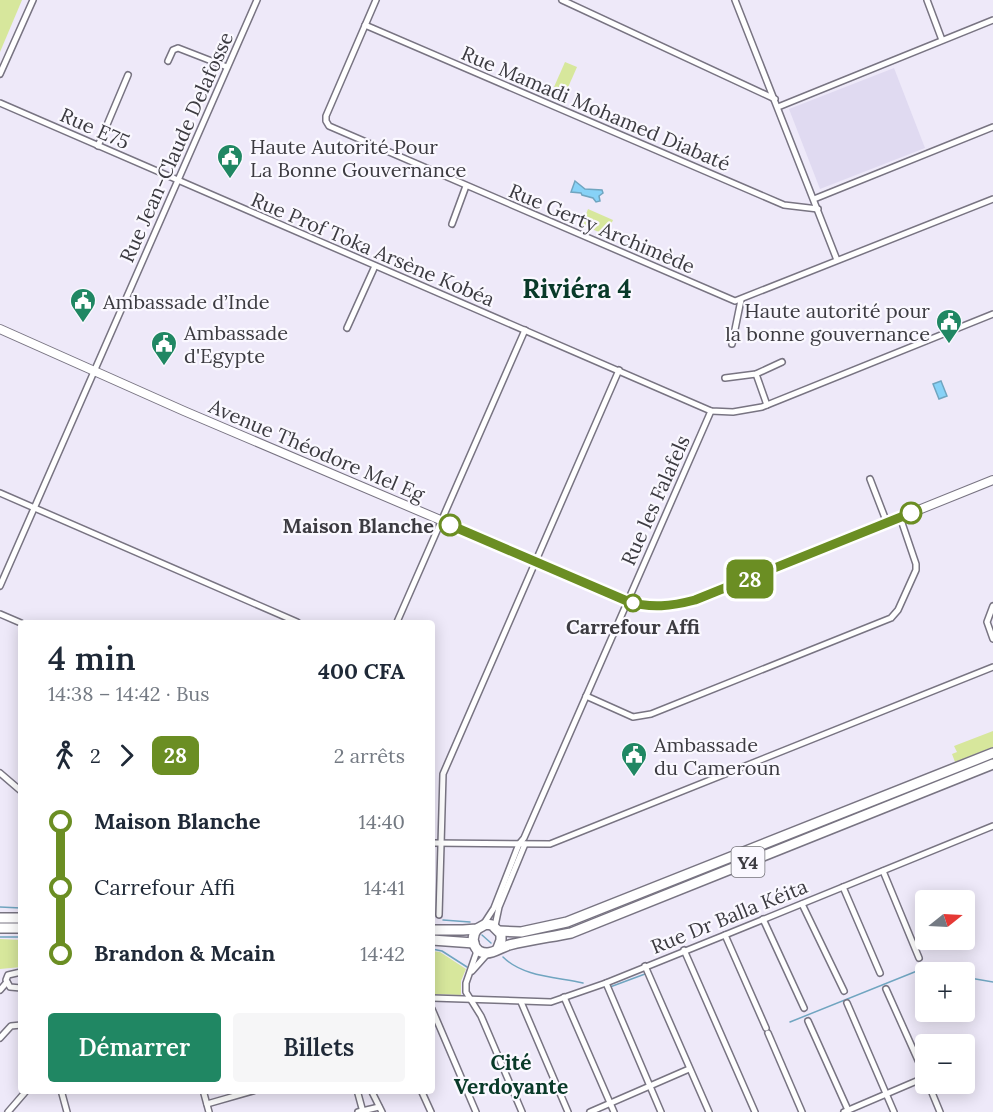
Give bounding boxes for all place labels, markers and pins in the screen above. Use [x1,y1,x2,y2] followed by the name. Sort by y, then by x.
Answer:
[250,134,466,182] place label: Haute Autorité Pour La Bonne Gouvernance
[215,142,245,180] public building icon: Haute Autorité Pour La Bonne Gouvernance
[68,286,98,324] public building icon: Ambassade d’Inde
[102,289,270,314] place label: Ambassade d’Inde
[725,298,930,346] place label: Haute autorité pour la bonne gouvernance
[934,307,964,345] public building icon: Haute autorité pour la bonne gouvernance
[183,320,288,368] place label: Ambassade d'Egypte
[149,329,179,367] public building icon: Ambassade d'Egypte
[900,502,922,524] unlabelled marker
[283,513,434,538] place label: Maison Blanche
[439,514,461,536] marker: Maison Blanche
[624,594,642,612] marker: Carrefour Affi
[566,614,700,639] place label: Carrefour Affi
[653,732,780,780] place label: Ambassade du Cameroun
[619,740,649,778] public building icon: Ambassade du Cameroun

